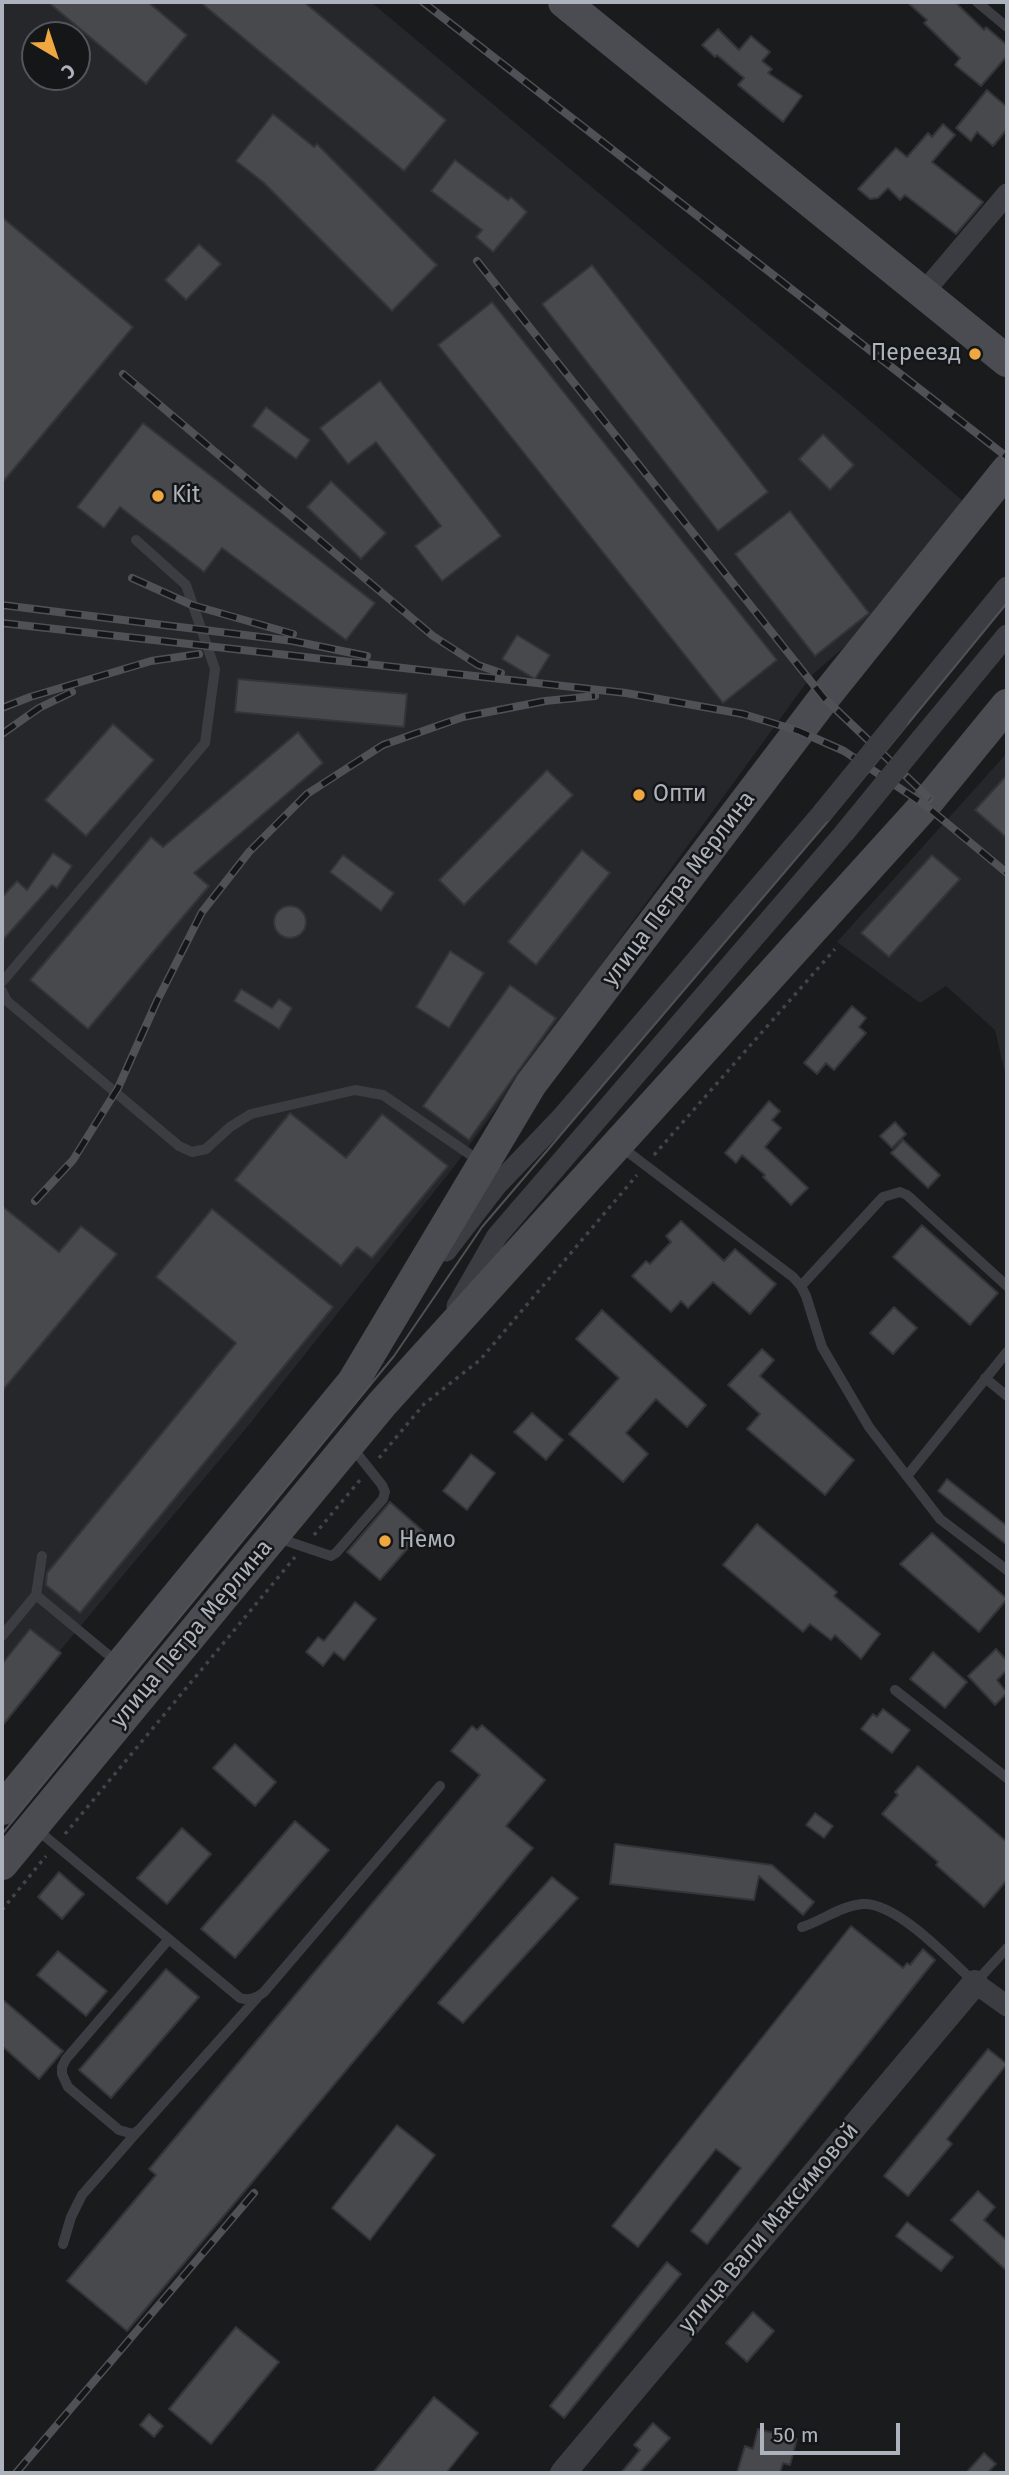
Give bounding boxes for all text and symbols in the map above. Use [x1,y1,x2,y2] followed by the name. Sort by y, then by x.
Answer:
[21,21,91,91] north arrow
[57,59,80,84] text: С
[871,340,961,368] place label: Переезд
[967,346,983,362] marker: Переезд
[172,482,200,510] place label: Kit
[150,488,166,504] marker: Kit
[653,781,707,809] place label: Опти
[597,786,761,992] street label: улица Петра Мерлина
[631,787,647,803] marker: Опти
[399,1527,456,1555] place label: Немо
[377,1533,393,1549] marker: Немо
[105,1534,279,1734] street label: улица Петра Мерлина
[673,2117,865,2339] street label: улица Вали Максимовой
[764,2408,904,2452] scale bar
[773,2422,819,2448] text: 50 m

